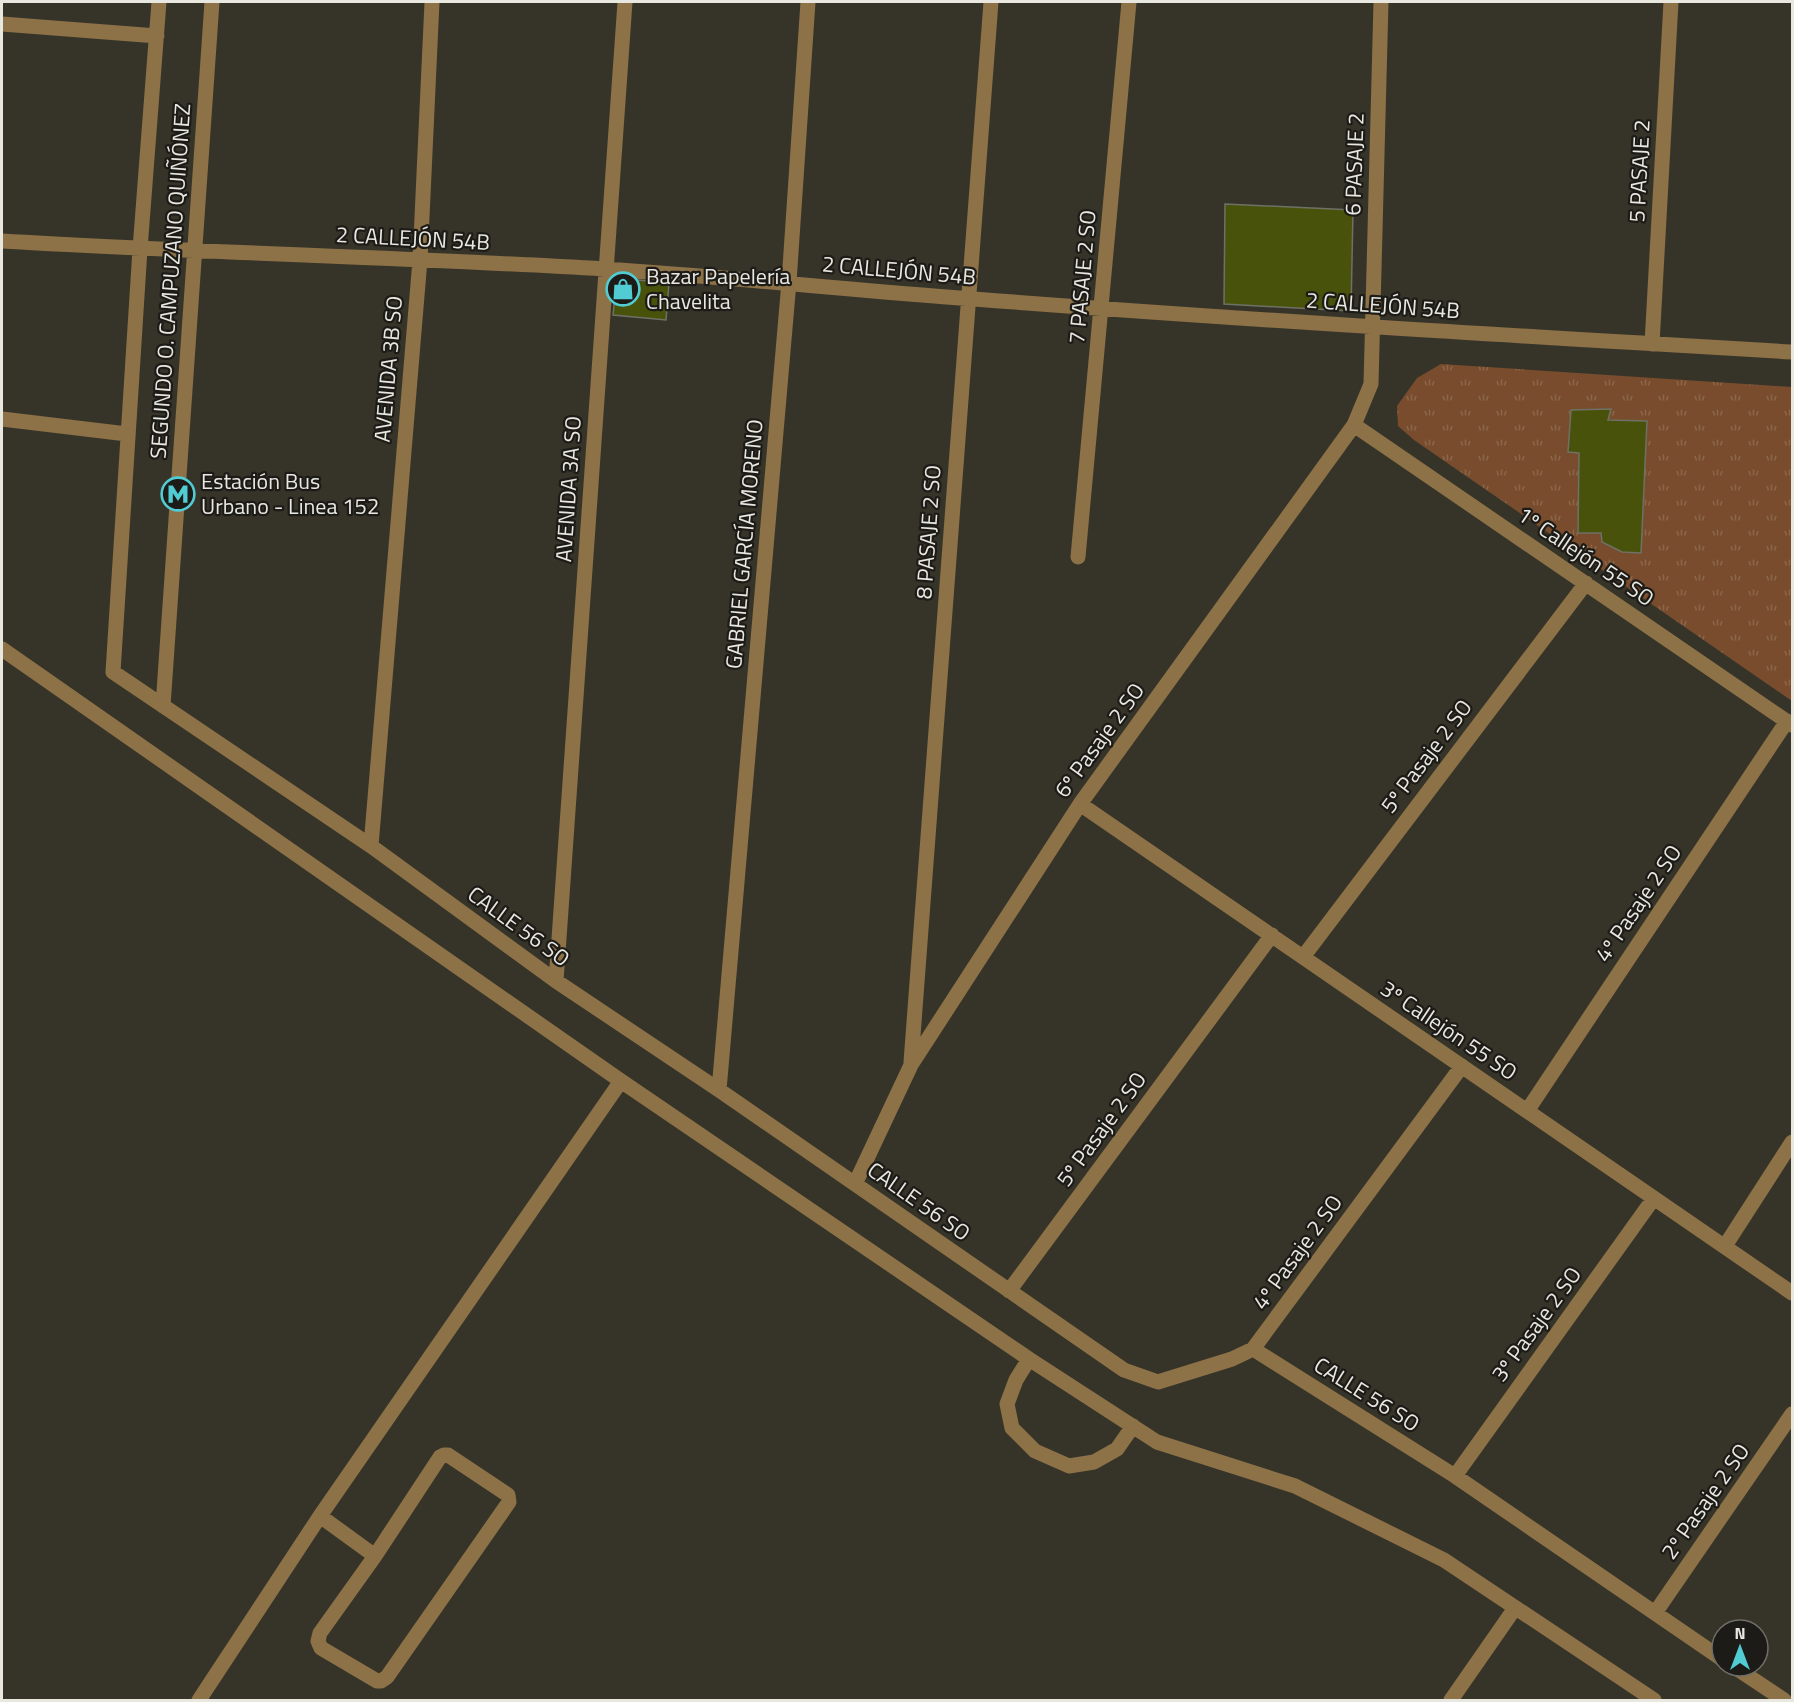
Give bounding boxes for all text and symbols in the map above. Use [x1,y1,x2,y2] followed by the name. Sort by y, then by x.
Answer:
[141,102,199,460] street label: SEGUNDO O. CAMPUZANO QUIÑÓNEZ
[1335,112,1373,216] street label: 6 PASAJE 2
[1619,119,1659,223] street label: 5 PASAJE 2
[1059,209,1105,345] street label: 7 PASAJE 2 SO
[335,217,491,259] street label: 2 CALLEJÓN 54B
[821,246,977,294] street label: 2 CALLEJÓN 54B
[646,259,790,318] place label: Bazar Papelería Chavelita
[605,271,641,307] shop icon: Bazar Papelería Chavelita
[1305,283,1461,327] street label: 2 CALLEJÓN 54B
[365,294,411,444] street label: AVENIDA 3B SO
[546,415,590,563] street label: AVENIDA 3A SO
[716,418,772,670] street label: GABRIEL GARCÍA MORENO
[201,464,379,523] place label: Estación Bus Urbano - Linea 152
[906,464,950,600] street label: 8 PASAJE 2 SO
[160,476,196,512] metro station icon: Estación Bus Urbano - Linea 152
[1511,498,1661,614] street label: 1º Callejón 55 SO
[1046,675,1152,805] street label: 6º Pasaje 2 SO
[1372,692,1480,820] street label: 5º Pasaje 2 SO
[1586,837,1690,969] street label: 4º Pasaje 2 SO
[461,877,577,975] street label: CALLE 56 SO
[1374,972,1524,1088] street label: 3º Callejón 55 SO
[1048,1064,1154,1194] street label: 5º Pasaje 2 SO
[860,1153,978,1249] street label: CALLE 56 SO
[1244,1187,1350,1317] street label: 4º Pasaje 2 SO
[1483,1259,1589,1389] street label: 3º Pasaje 2 SO
[1307,1348,1427,1440] street label: CALLE 56 SO
[1652,1436,1758,1566] street label: 2º Pasaje 2 SO
[1710,1618,1770,1678] north arrow
[1734,1621,1746,1645] text: N

